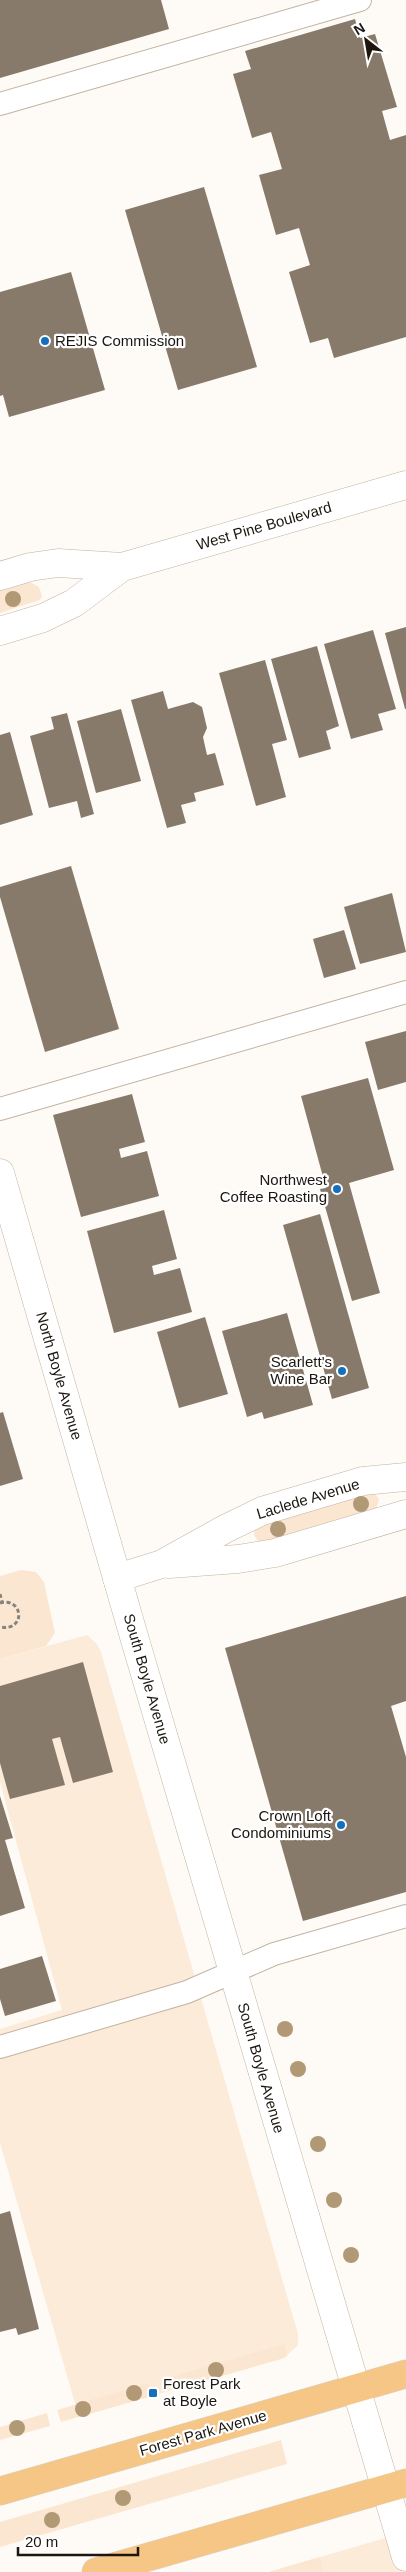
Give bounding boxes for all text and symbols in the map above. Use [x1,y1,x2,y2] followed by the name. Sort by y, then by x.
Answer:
[341,15,391,65] north arrow
[351,19,368,38] text: N
[55,332,184,349] place label: REJIS Commission
[39,335,51,347] marker: REJIS Commission
[194,498,333,553] street label: West Pine Boulevard
[220,1171,328,1205] place label: Northwest Coffee Roasting
[331,1183,343,1195] marker: Northwest Coffee Roasting
[33,1310,86,1442] street label: North Boyle Avenue
[270,1353,332,1387] place label: Scarlett's Wine Bar
[336,1365,348,1377] marker: Scarlett's Wine Bar
[254,1475,361,1522] street label: Laclede Avenue
[121,1612,174,1746] street label: South Boyle Avenue
[231,1807,332,1841] place label: Crown Loft Condominiums
[335,1819,347,1831] marker: Crown Loft Condominiums
[235,2001,288,2135] street label: South Boyle Avenue
[163,2375,241,2409] place label: Forest Park at Boyle
[147,2387,159,2399] marker: Forest Park at Boyle
[137,2406,268,2459] street label: Forest Park Avenue
[18,2524,138,2556] scale bar
[25,2533,58,2550] text: 20 m

